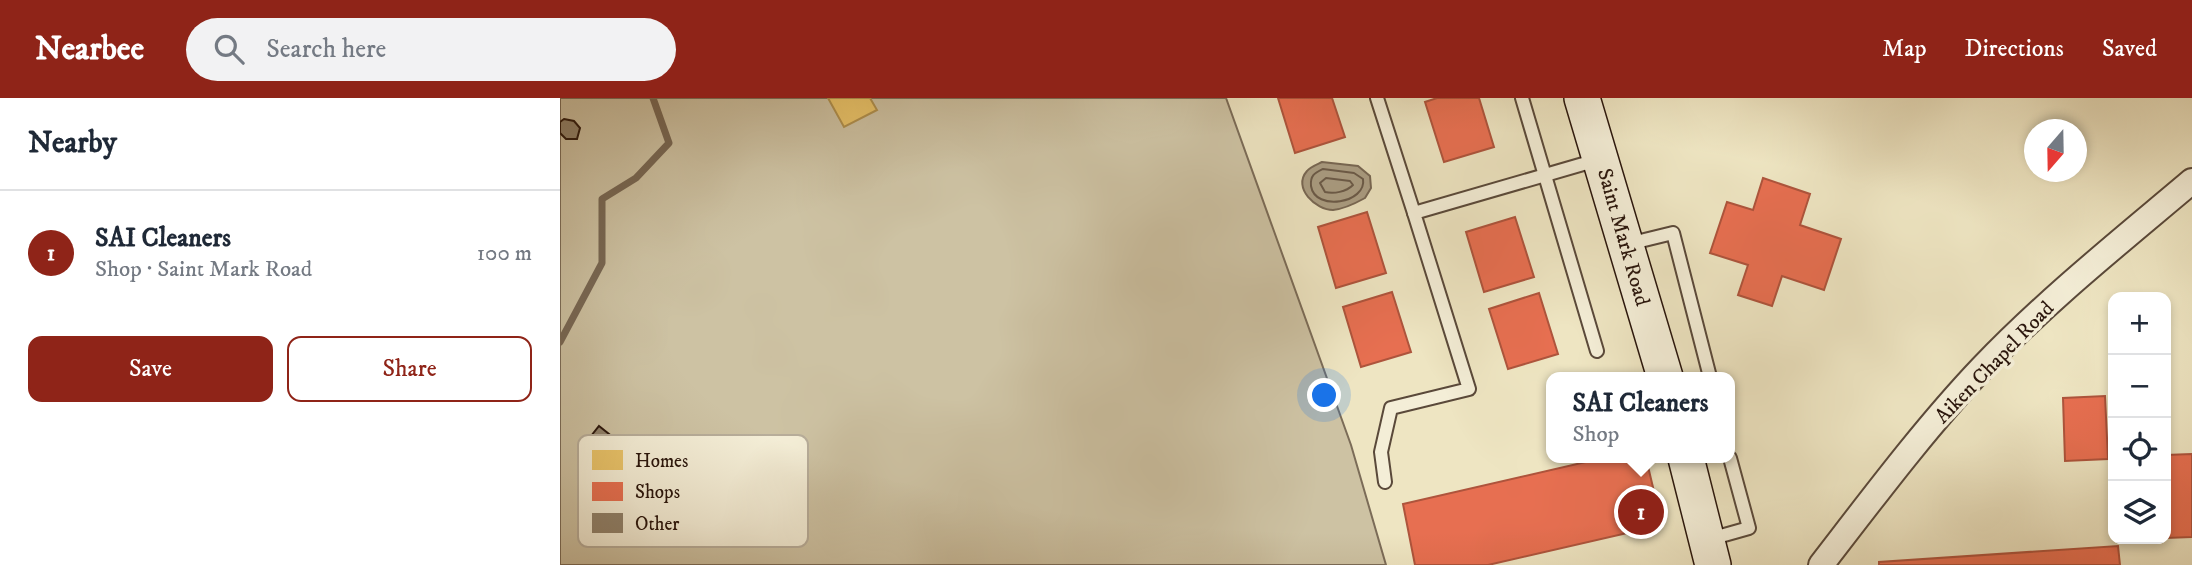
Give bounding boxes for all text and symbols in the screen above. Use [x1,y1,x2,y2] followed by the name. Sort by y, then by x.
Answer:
[186,18,676,81] search box
[35,29,144,70] text: Nearbee
[210,30,248,68] icon: search
[266,33,386,66] text: Search here
[1882,34,1927,64] text: Map
[1965,34,2064,64] text: Directions
[2102,34,2157,64] text: Saved
[2024,119,2087,182] north arrow
[28,125,117,162] text: Nearby
[1591,166,1655,309] street label: Saint Mark Road
[95,222,231,255] text: SAI Cleaners
[47,239,55,268] text: 1
[477,239,532,268] text: 100 m
[95,255,312,284] text: Shop · Saint Mark Road
[2108,292,2171,544] map controls
[2108,292,2171,355] button: +
[1930,296,2060,429] street label: Aiken Chapel Road
[28,336,273,402] button: Save
[287,336,532,402] button: Share
[2108,355,2171,418] button: −
[1546,372,1735,463] popup
[1307,378,1341,412] your location
[1573,387,1708,420] text: SAI Cleaners
[2108,418,2171,481] button: locate
[1573,420,1619,449] text: Shop
[578,435,808,547] legend
[635,450,688,473] text: Homes
[635,481,680,504] text: Shops
[2108,481,2171,544] button: layers
[1618,486,1664,538] pin: 1
[635,513,679,536] text: Other

